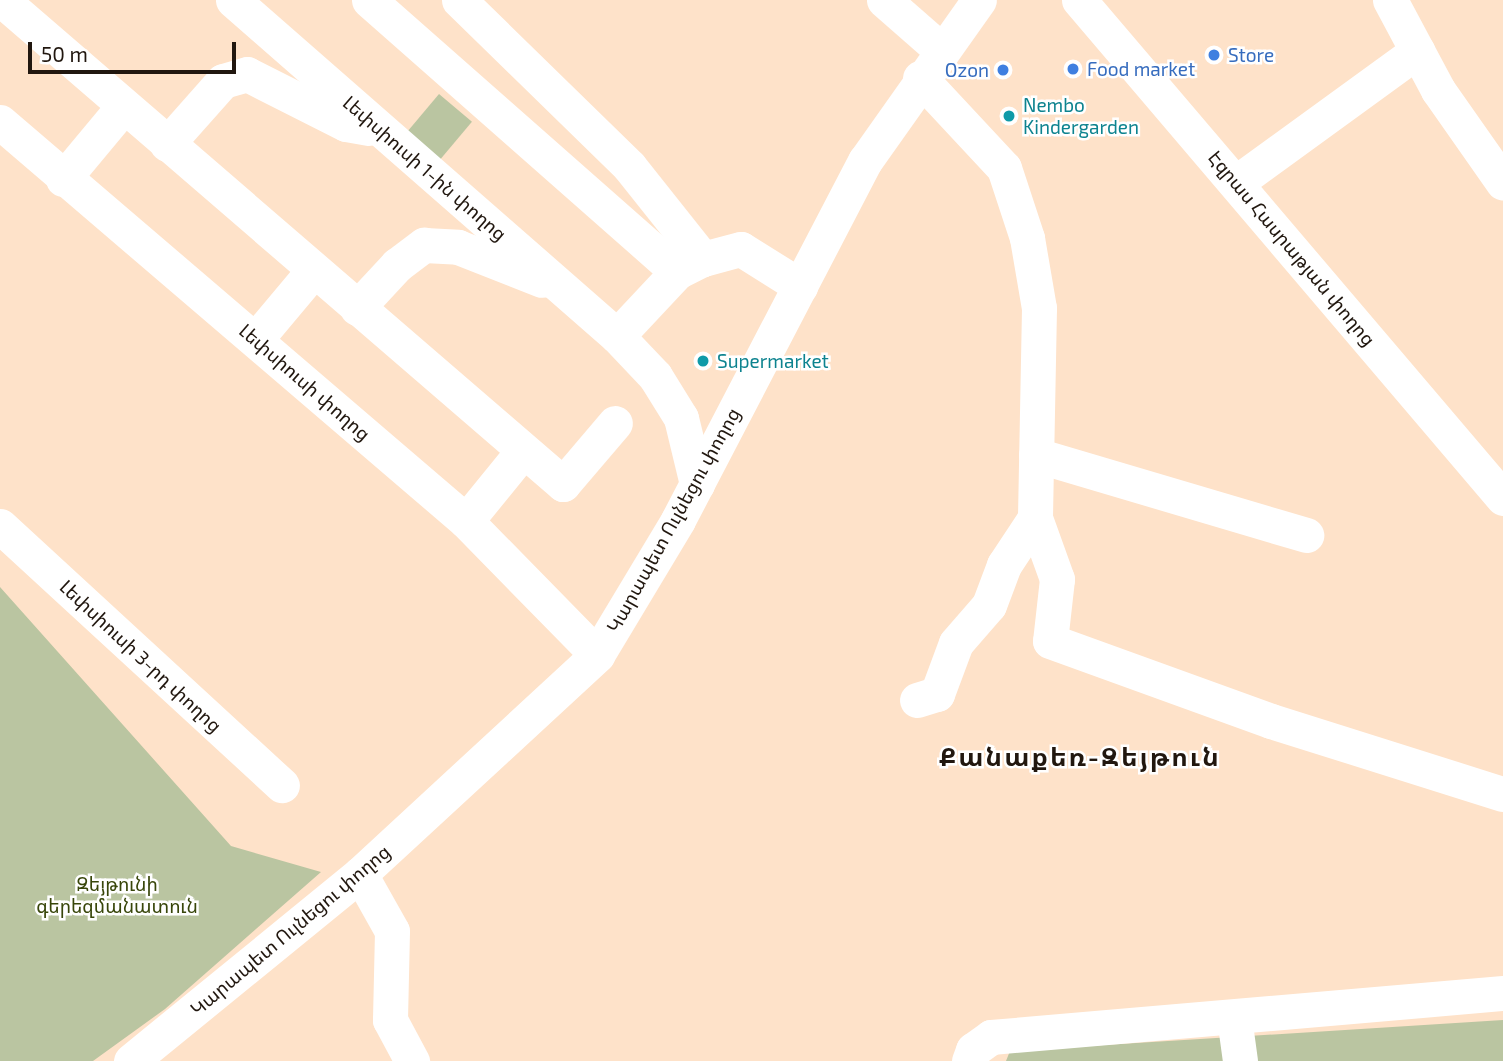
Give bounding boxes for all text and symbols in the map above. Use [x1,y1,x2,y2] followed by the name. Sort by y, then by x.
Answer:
[32,28,240,72] scale bar
[41,41,88,66] text: 50 m
[1228,44,1274,66] place label: Store
[1206,47,1222,63] marker: Store
[1087,58,1195,80] place label: Food market
[945,59,989,81] place label: Ozon
[1065,61,1081,77] marker: Food market
[995,62,1011,78] marker: Ozon
[339,91,511,245] street label: Լեփսիուսի 1-ին փողոց
[1023,94,1139,138] place label: Nembo Kindergarden
[1001,108,1017,124] marker: Nembo Kindergarden
[1204,146,1380,350] street label: Էզրաս Հասրաթյան փողոց
[235,319,375,445] street label: Լեփսիուսի փողոց
[717,350,829,372] place label: Supermarket
[695,353,711,369] marker: Supermarket
[602,404,744,636] street label: Կարապետ Ուլնեցու փողոց
[55,575,227,737] street label: Լեփսիուսի 3-րդ փողոց
[941,740,1219,772] district label: Քանաքեռ-Զեյթուն
[186,840,394,1020] street label: Կարապետ Ուլնեցու փողոց
[36,873,198,917] park label: Զեյթունի գերեզմանատուն

